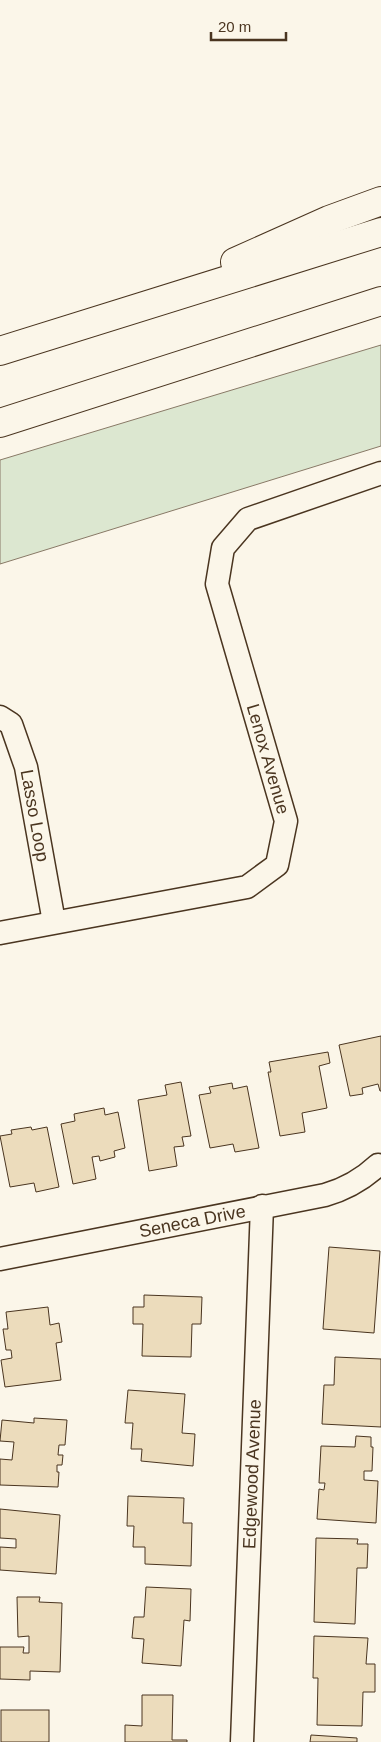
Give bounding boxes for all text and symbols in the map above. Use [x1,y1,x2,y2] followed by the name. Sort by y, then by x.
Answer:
[211,10,286,42] scale bar
[218,18,251,35] text: 20 m
[243,702,293,816] street label: Lenox Avenue
[17,768,53,863] street label: Lasso Loop
[137,1201,247,1241] street label: Seneca Drive
[239,1399,265,1549] street label: Edgewood Avenue

